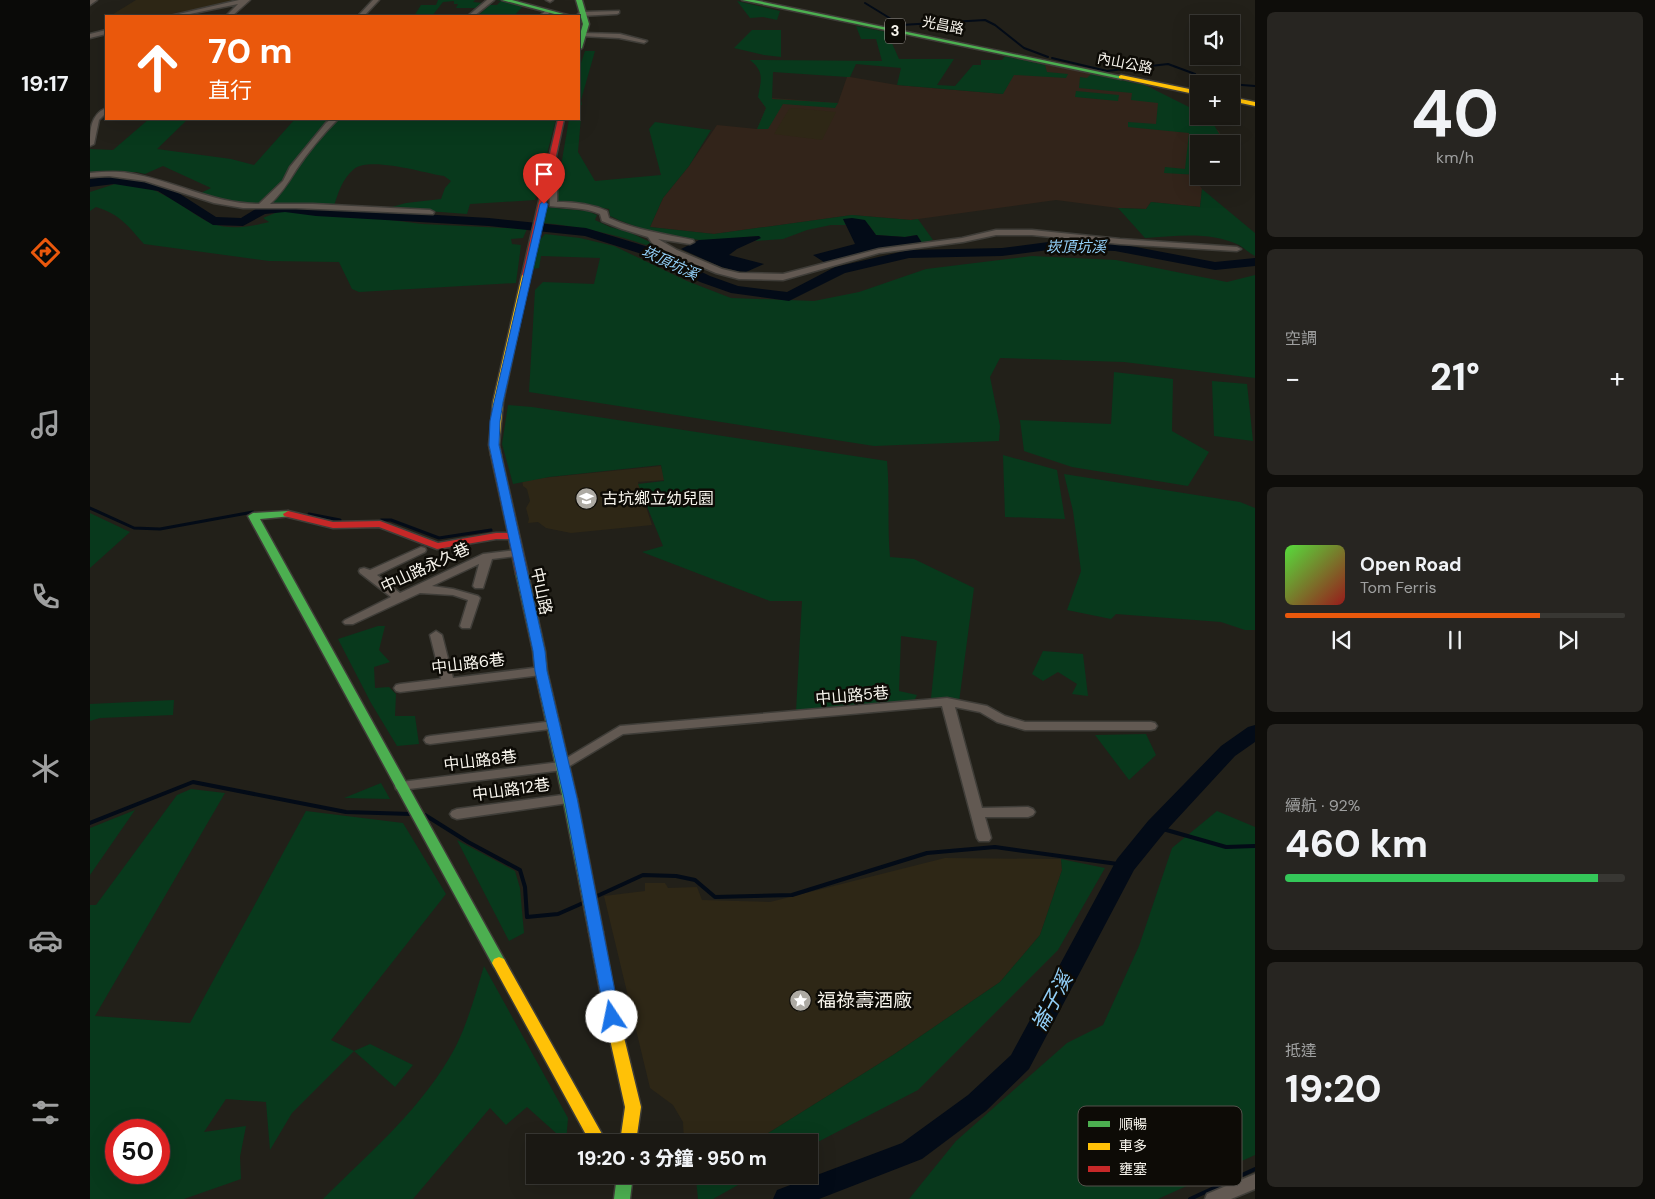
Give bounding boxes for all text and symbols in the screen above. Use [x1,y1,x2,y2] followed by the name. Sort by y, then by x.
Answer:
[921,12,965,38] street label: 光昌路
[1190,15,1240,185] map controls
[1190,15,1240,65] button: sound
[885,18,905,44] road number: 3
[208,28,292,74] text: 70 m
[125,35,190,100] icon: ahead
[1096,49,1154,77] street label: 內山公路
[21,69,69,98] text: 19:17
[1411,72,1499,156] text: 40
[1190,75,1240,125] button: +
[208,76,252,105] text: 直行
[1190,135,1240,185] button: −
[1436,147,1474,168] text: km/h
[523,153,565,204] pin
[530,160,558,188] icon: arrive
[28,235,63,270] icon: directions
[1046,237,1108,257] water label: 崁頂坑溪
[639,241,703,286] water label: 崁頂坑溪
[1285,328,1317,349] text: 空調
[1430,352,1480,402] text: 21°
[1285,360,1300,397] text: −
[1610,360,1625,397] text: +
[28,407,63,442] icon: music
[574,486,598,510] school or university icon: 古坑鄉立幼兒園
[602,488,714,509] place label: 古坑鄉立幼兒園
[377,538,473,597] street label: 中山路永久巷
[1360,552,1462,577] text: Open Road
[526,565,557,617] street label: 中山路
[1360,577,1437,598] text: Tom Ferris
[28,579,63,614] icon: phone
[1328,626,1356,654] icon: previous
[1441,626,1469,654] icon: pause
[1554,626,1582,654] icon: next
[430,649,506,678] street label: 中山路6巷
[814,682,890,709] street label: 中山路5巷
[442,746,518,775] street label: 中山路8巷
[28,751,63,786] icon: climate
[471,774,551,805] street label: 中山路12巷
[1285,795,1360,816] text: 續航 · 92%
[1285,819,1428,869] text: 460 km
[28,923,63,958] icon: car
[1025,965,1081,1036] water label: 崙子溪
[789,988,813,1012] place icon: 福祿壽酒廠
[817,988,912,1013] place label: 福祿壽酒廠
[585,990,637,1042] position arrow
[1285,1040,1317,1061] text: 抵達
[1285,1064,1382,1114] text: 19:20
[28,1095,63,1130] icon: filters
[1078,1106,1242,1186] legend
[1119,1115,1147,1133] text: 順暢
[105,1119,170,1184] speed limit sign: 50
[1119,1137,1147,1155] text: 車多
[577,1146,767,1171] text: 19:20 · 3 分鐘 · 950 m
[1119,1160,1147,1178] text: 壅塞

